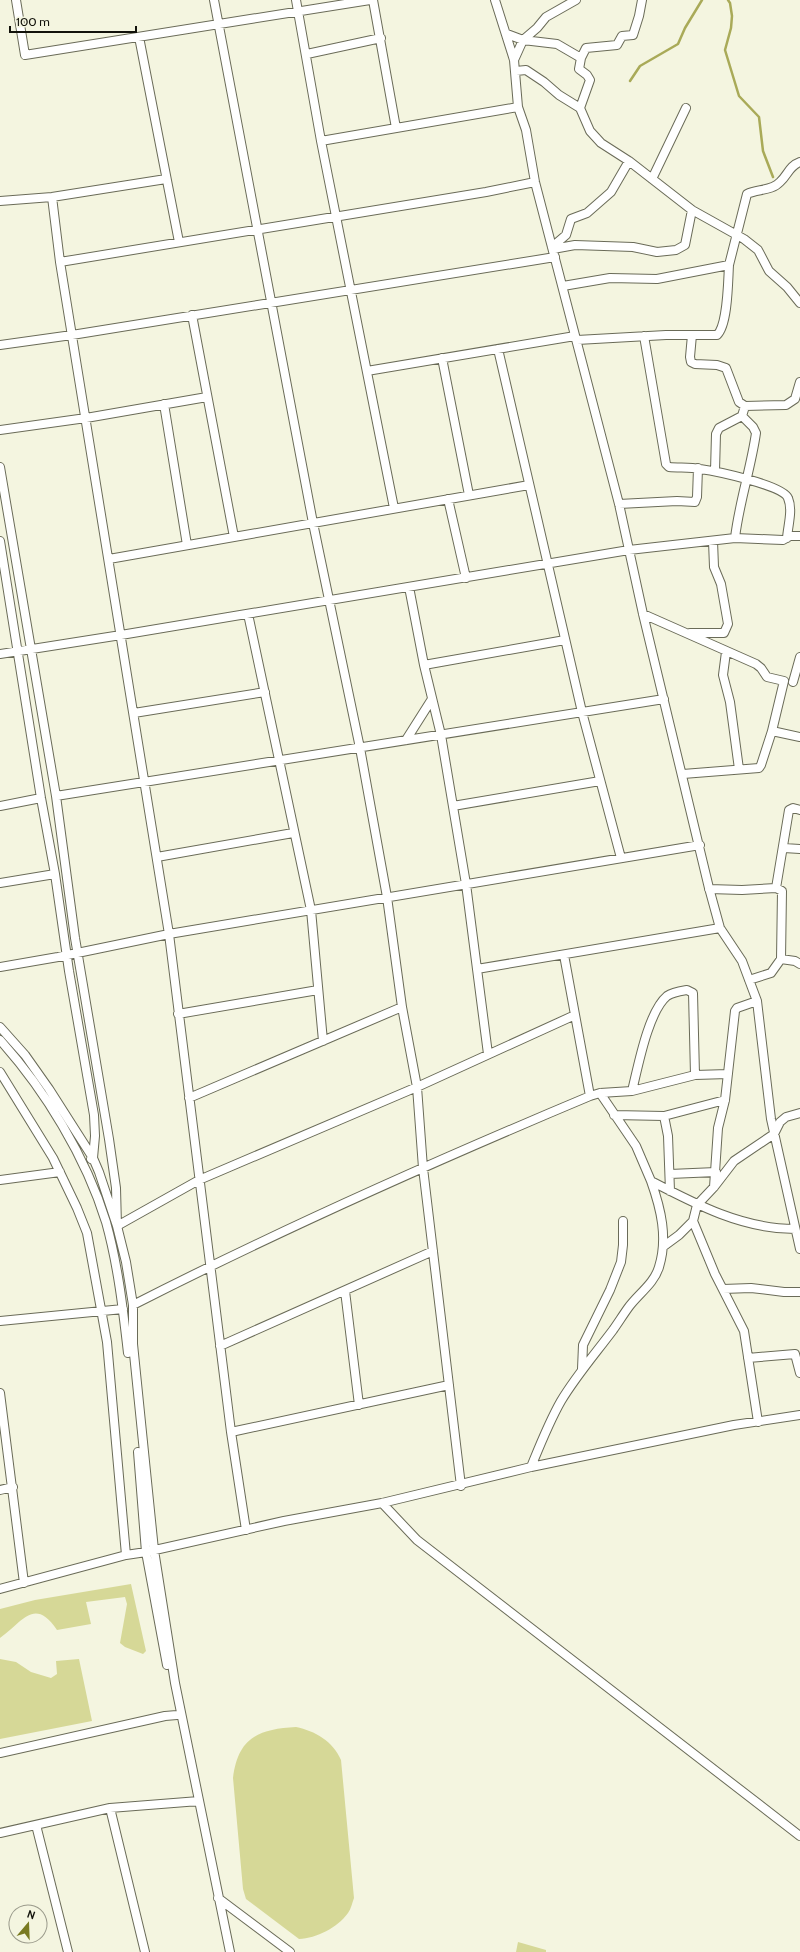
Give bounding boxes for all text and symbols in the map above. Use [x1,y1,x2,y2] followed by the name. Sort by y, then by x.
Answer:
[10,8,136,34] scale bar
[16,14,50,29] text: 100 m
[8,1904,48,1944] north arrow
[25,1907,37,1922] text: N

